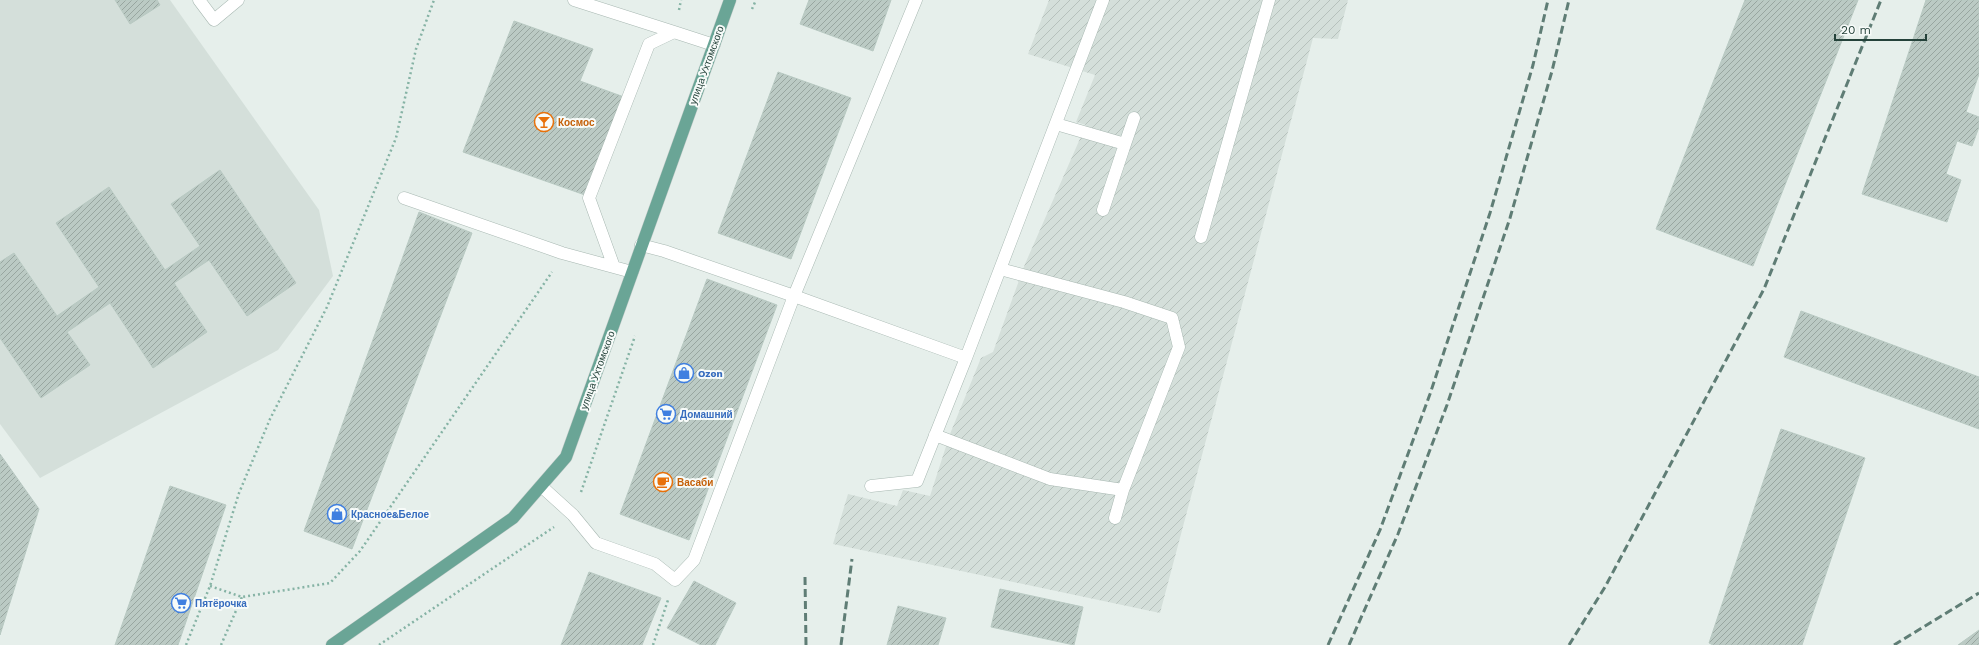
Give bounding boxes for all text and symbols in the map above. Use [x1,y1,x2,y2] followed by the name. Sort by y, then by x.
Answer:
[1835,16,1926,42] scale bar
[1841,23,1871,37] text: 20 m
[687,24,726,106] street label: улица Ухтомского
[533,111,555,133] bar icon: Космос
[558,117,595,128] place label: Космос
[578,329,617,411] street label: улица Ухтомского
[673,362,695,384] shop icon: Ozon
[698,368,723,379] place label: Ozon
[655,403,677,425] supermarket icon: Домашний
[680,409,733,420] place label: Домашний
[652,471,674,493] cafe icon: Васаби
[677,477,713,488] place label: Васаби
[326,503,348,525] shop icon: Красное&Белое
[351,509,430,520] place label: Красное&Белое
[170,592,192,614] supermarket icon: Пятёрочка
[195,598,247,609] place label: Пятёрочка

